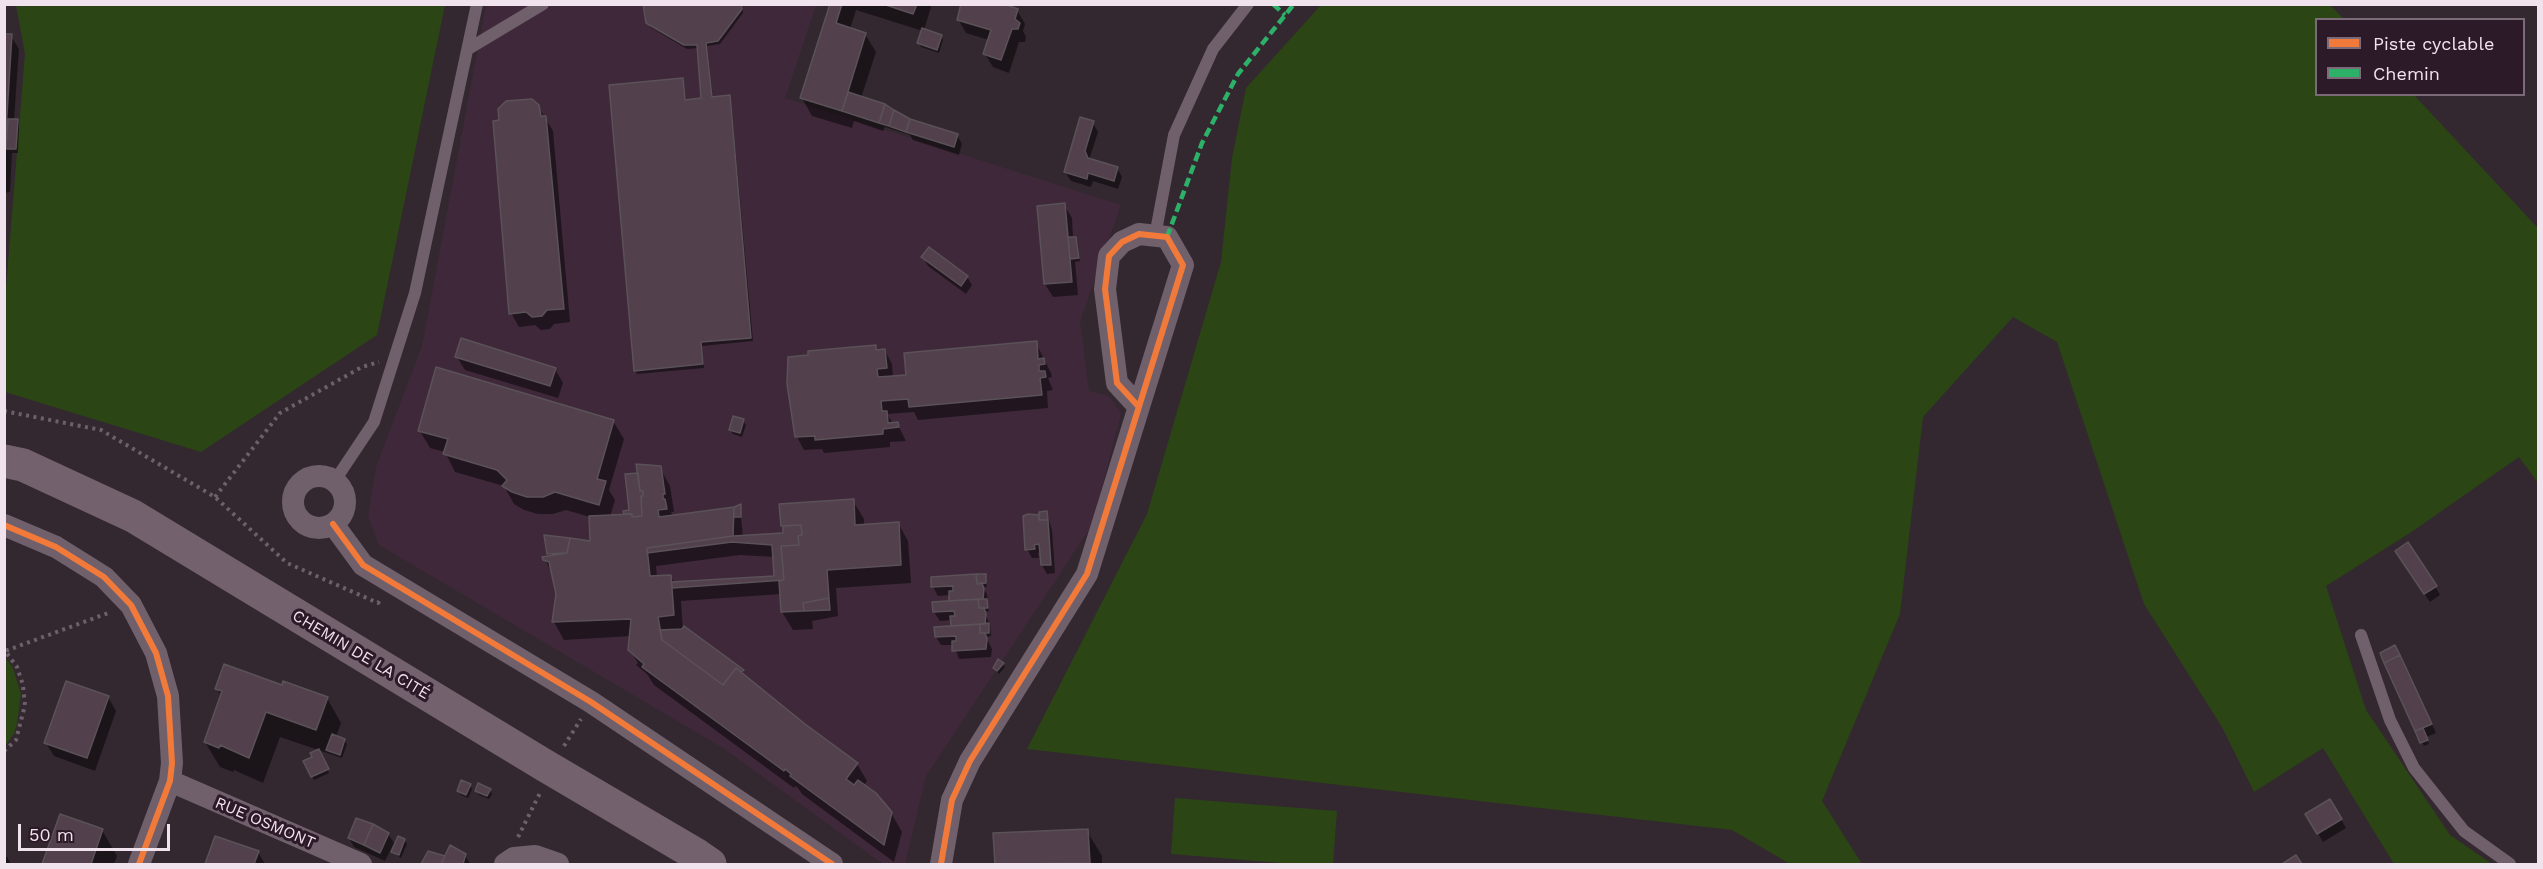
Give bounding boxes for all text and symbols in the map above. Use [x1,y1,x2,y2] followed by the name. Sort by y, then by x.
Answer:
[2315,18,2525,96] legend
[2373,33,2494,54] text: Piste cyclable
[2373,63,2440,84] text: Chemin
[289,606,433,704] street label: CHEMIN DE LA CITÉ
[212,793,318,853] street label: RUE OSMONT
[21,812,172,850] scale bar
[29,824,74,845] text: 50 m

